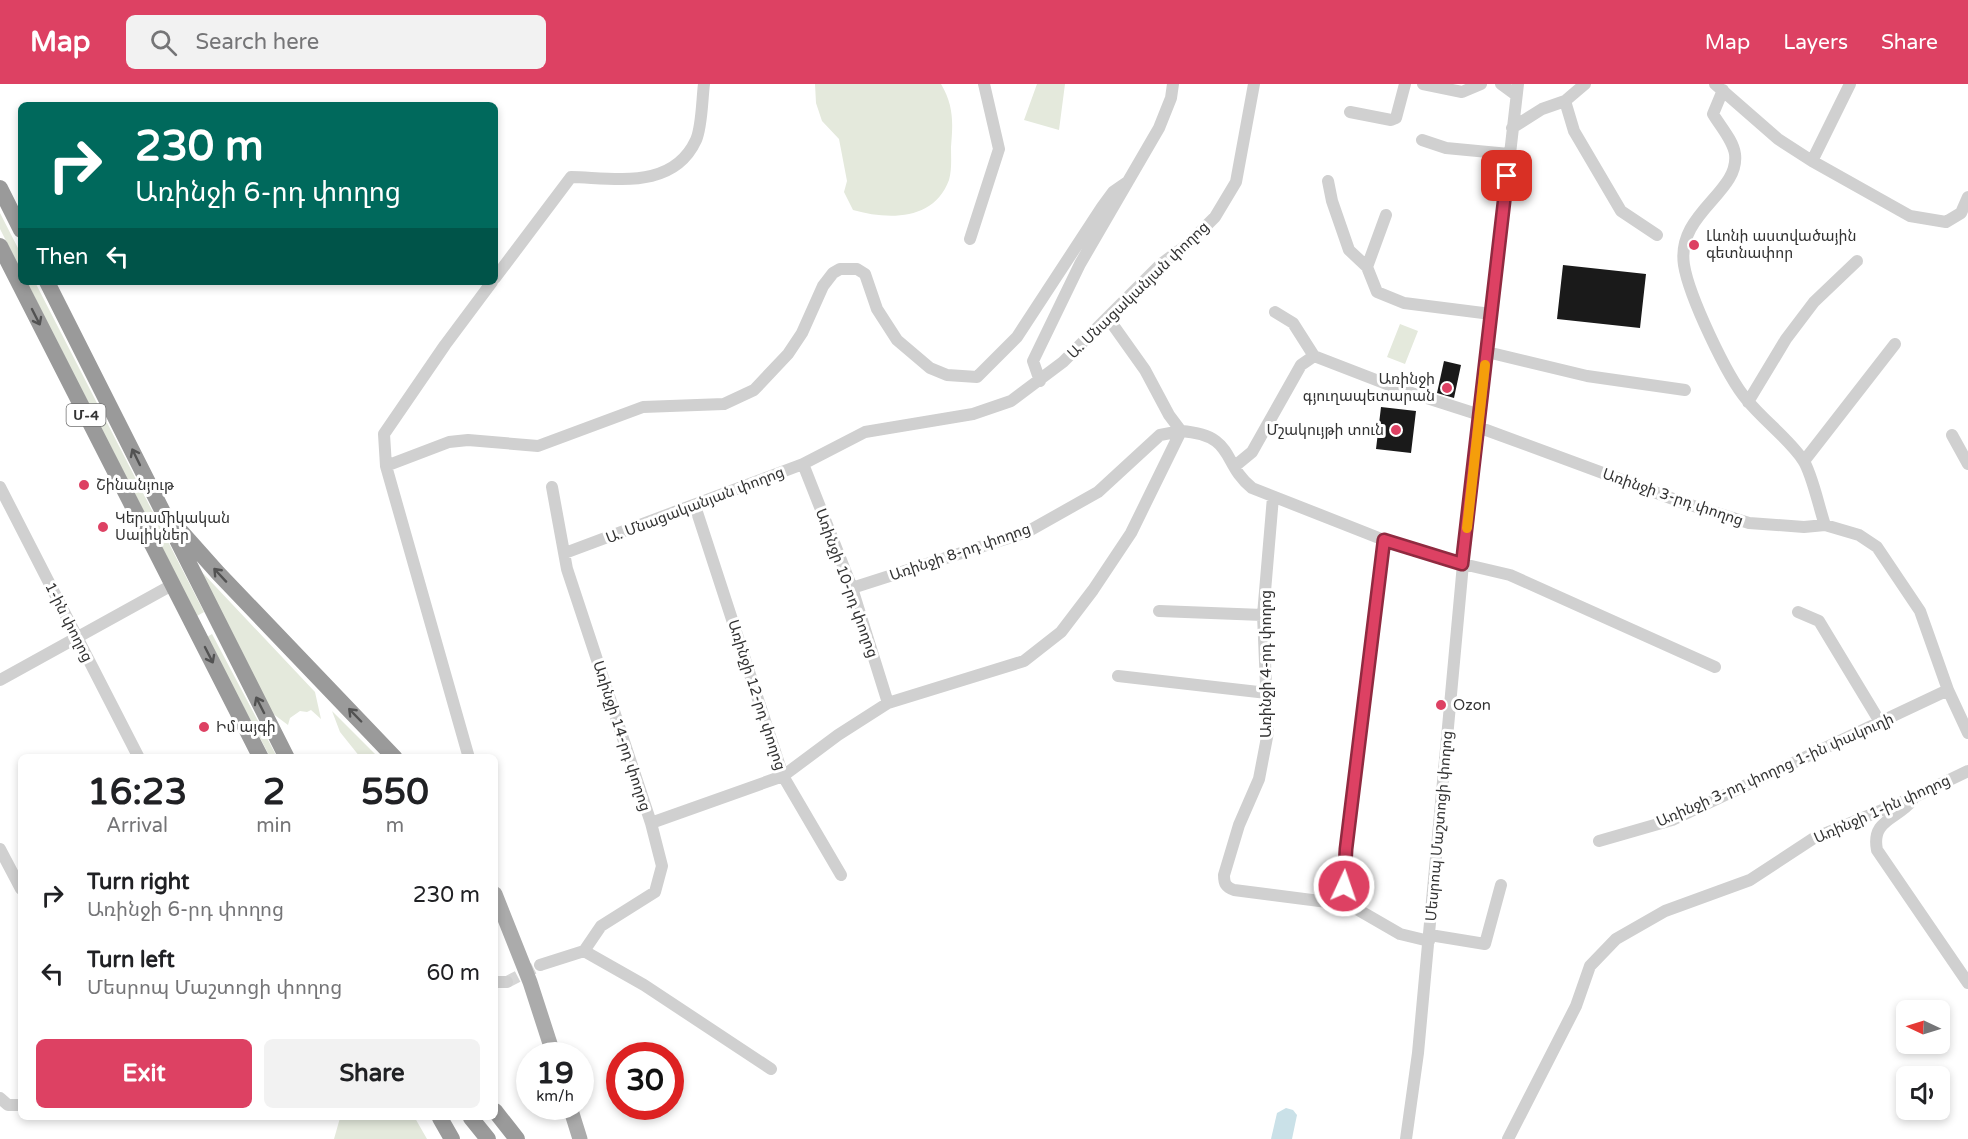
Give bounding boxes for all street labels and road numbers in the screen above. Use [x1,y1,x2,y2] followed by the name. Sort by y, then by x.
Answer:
[1064,218,1212,362] street label: Ա. Մնացականյան փողոց
[66,404,106,426] road number: Մ-4
[603,463,787,547] street label: Ա. Մնացականյան փողոց
[1600,464,1746,530] street label: Առինջի 3-րդ փողոց
[812,506,882,660] street label: Առինջի 10-րդ փողոց
[887,519,1033,585] street label: Առինջի 8-րդ փողոց
[41,579,97,665] street label: 1-ին փողոց
[1257,590,1275,738] street label: Առինջի 4-րդ փողոց
[724,617,790,773] street label: Առինջի 12-րդ փողոց
[589,658,655,814] street label: Առինջի 14-րդ փողոց
[1654,709,1896,831] street label: Առինջի 3-րդ փողոց 1-ին փակուղի
[1422,730,1456,922] street label: Մեսրոպ Մաշտոցի փողոց
[1811,771,1953,847] street label: Առինջի 1-ին փողոց

